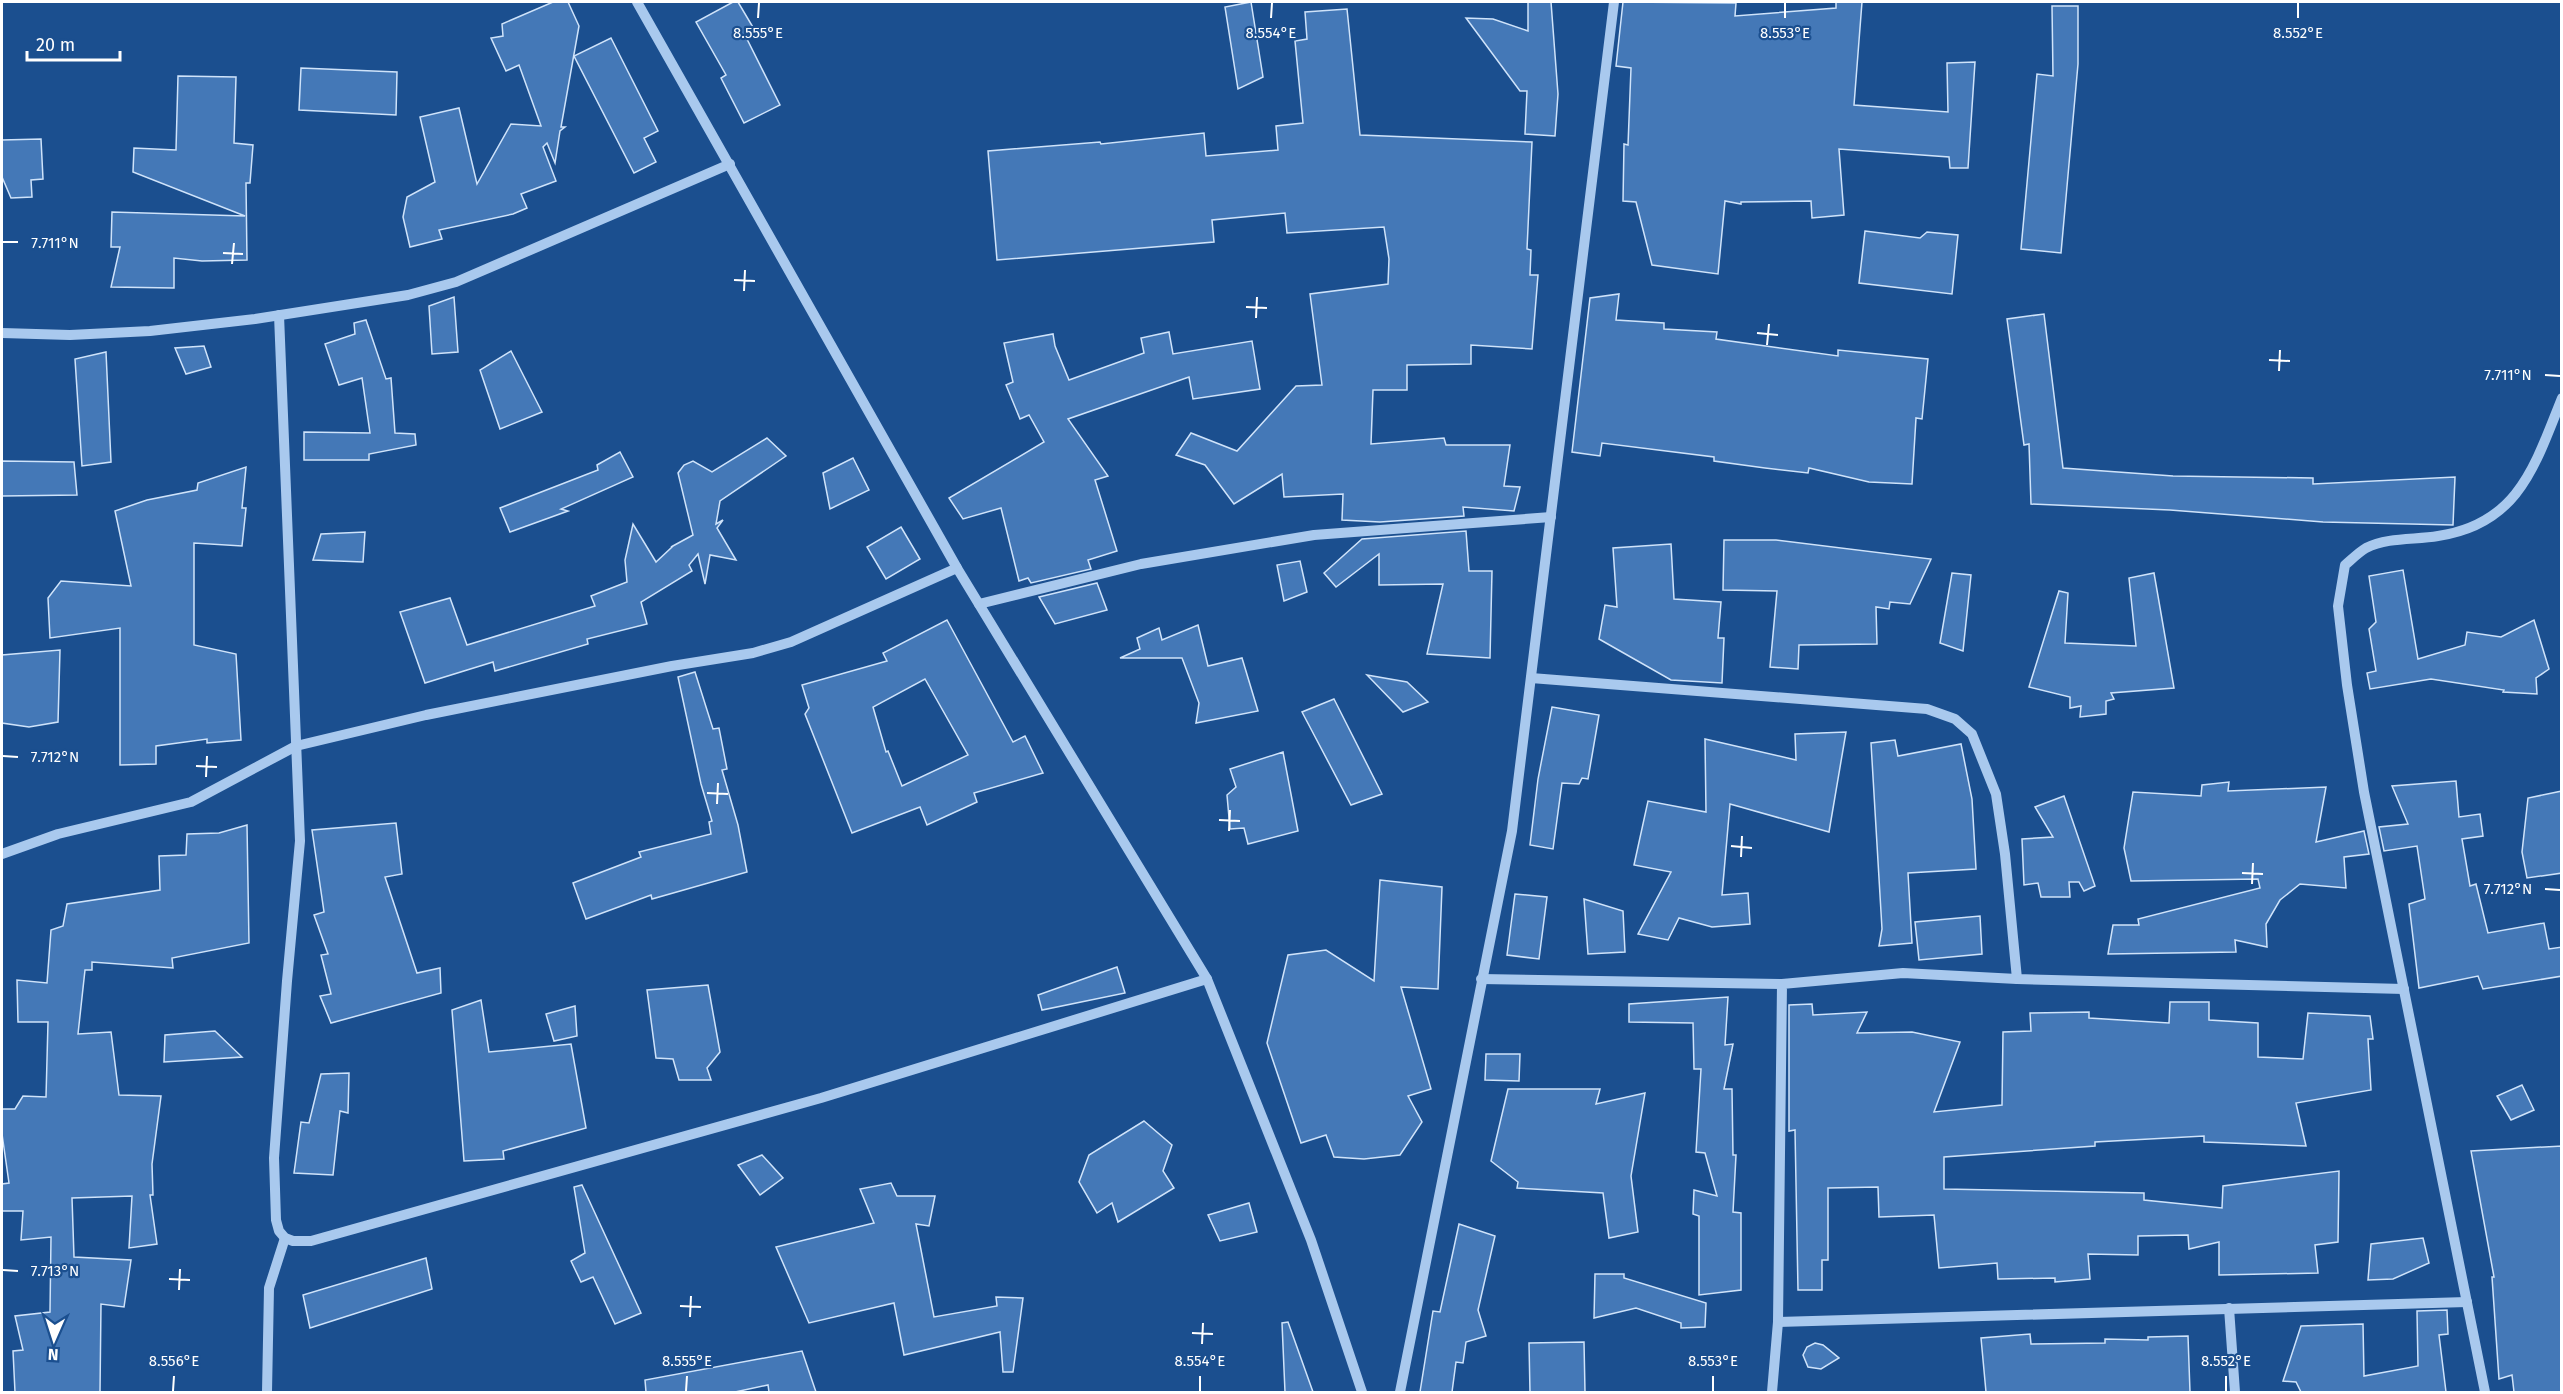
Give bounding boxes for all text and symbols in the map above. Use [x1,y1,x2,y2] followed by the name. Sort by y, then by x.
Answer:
[27,24,120,62] scale bar
[733,24,783,42] text: 8.555°E
[1246,24,1296,42] text: 8.554°E
[1760,24,1810,42] text: 8.553°E
[2273,24,2323,42] text: 8.552°E
[36,34,75,56] text: 20 m
[31,234,79,252] text: 7.711°N
[2484,366,2532,384] text: 7.711°N
[31,748,79,766] text: 7.712°N
[2484,880,2532,898] text: 7.712°N
[31,1262,79,1280] text: 7.713°N
[24,1310,84,1370] north arrow
[47,1345,59,1364] text: N
[149,1352,199,1370] text: 8.556°E
[662,1352,712,1370] text: 8.555°E
[1175,1352,1225,1370] text: 8.554°E
[1688,1352,1738,1370] text: 8.553°E
[2201,1352,2251,1370] text: 8.552°E

